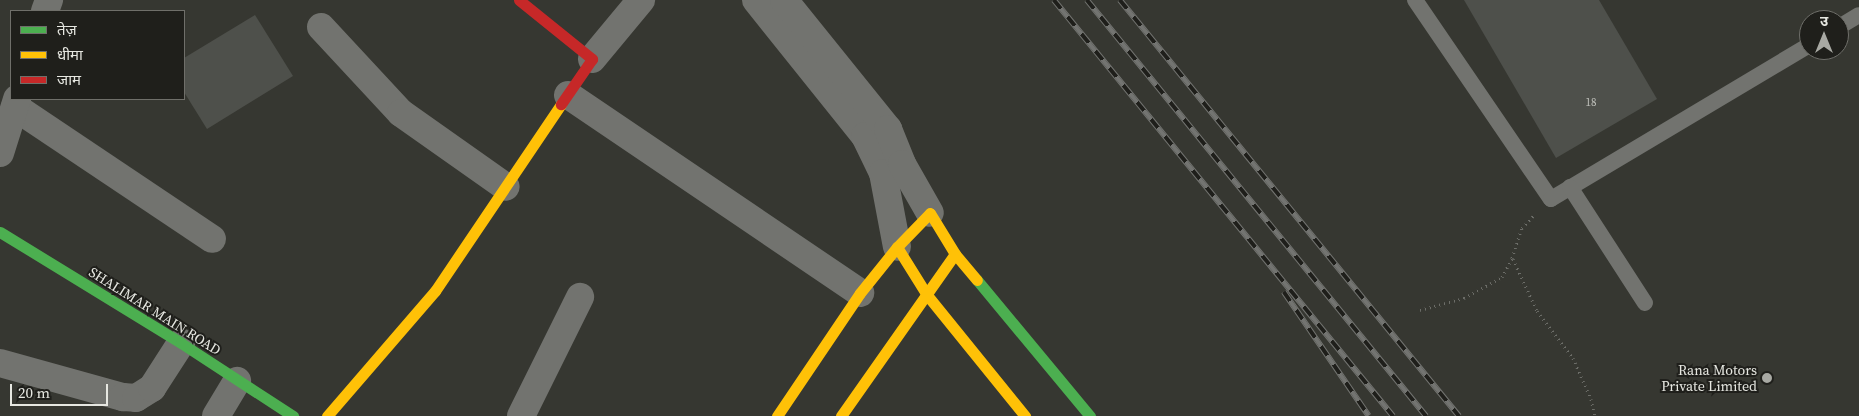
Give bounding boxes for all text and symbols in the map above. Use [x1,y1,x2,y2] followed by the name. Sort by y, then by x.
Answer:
[10,10,185,100] legend
[1799,10,1849,60] north arrow
[1820,11,1828,31] text: उ
[57,19,77,40] text: तेज़
[57,44,83,65] text: धीमा
[57,69,81,90] text: जाम
[1586,96,1596,110] house number: 18
[86,263,224,359] street label: SHALIMAR MAIN ROAD
[1661,362,1757,394] place label: Rana Motors Private Limited
[1761,372,1773,384] marker: Rana Motors Private Limited
[12,374,110,406] scale bar
[18,382,50,403] text: 20 m

